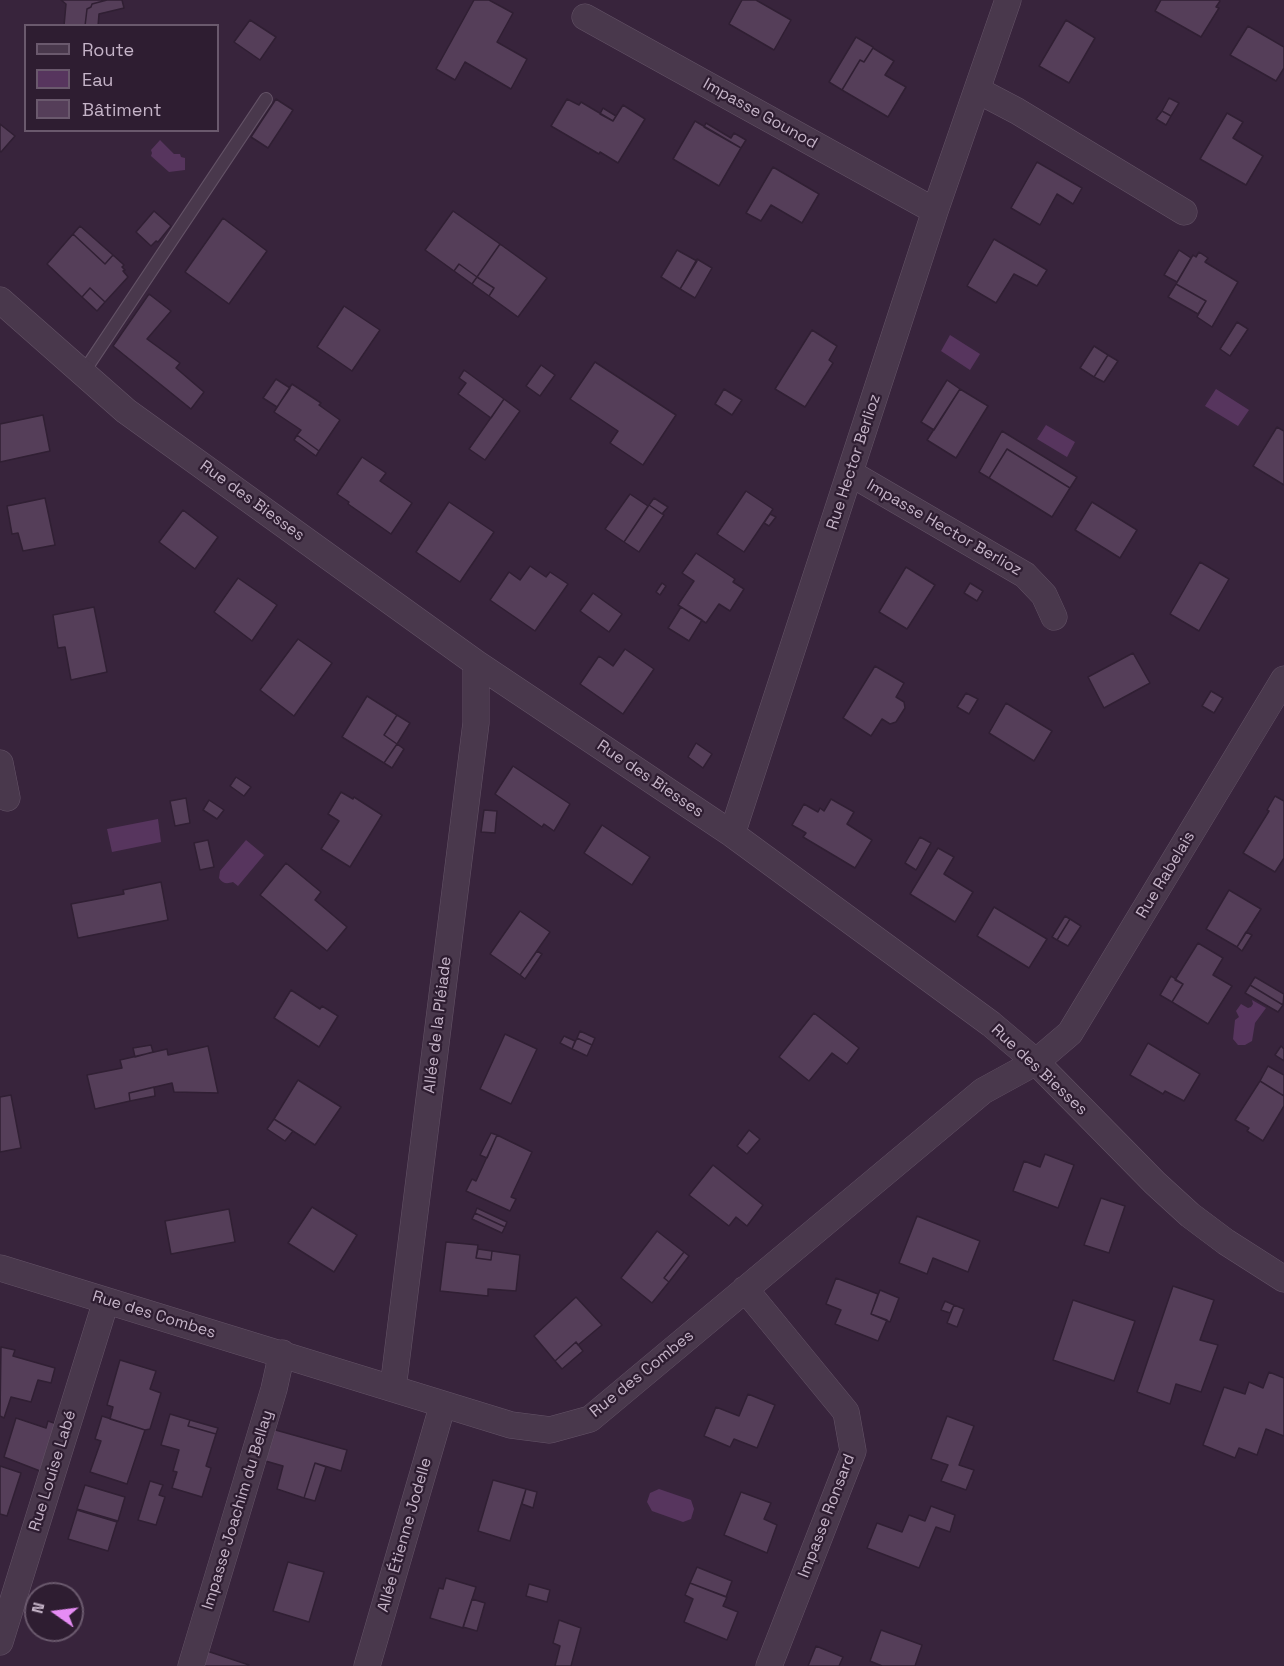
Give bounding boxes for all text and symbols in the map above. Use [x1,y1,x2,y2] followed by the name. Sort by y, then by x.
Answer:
[24,24,219,132] legend
[82,38,134,61] text: Route
[82,68,113,91] text: Eau
[699,75,821,153] street label: Impasse Gounod
[82,98,162,121] text: Bâtiment
[823,392,885,532] street label: Rue Hector Berlioz
[196,457,308,545] street label: Rue des Biesses
[863,476,1025,580] street label: Impasse Hector Berlioz
[593,736,707,822] street label: Rue des Biesses
[1133,828,1199,922] street label: Rue Rabelais
[420,955,456,1095] street label: Allée de la Pléiade
[987,1021,1091,1119] street label: Rue des Biesses
[90,1287,218,1343] street label: Rue des Combes
[586,1326,698,1422] street label: Rue des Combes
[25,1408,81,1534] street label: Rue Louise Labé
[198,1408,278,1612] street label: Impasse Joachim du Bellay
[795,1451,859,1581] street label: Impasse Ronsard
[374,1455,436,1615] street label: Allée Étienne Jodelle
[24,1582,84,1642] north arrow
[27,1600,49,1616] text: N

